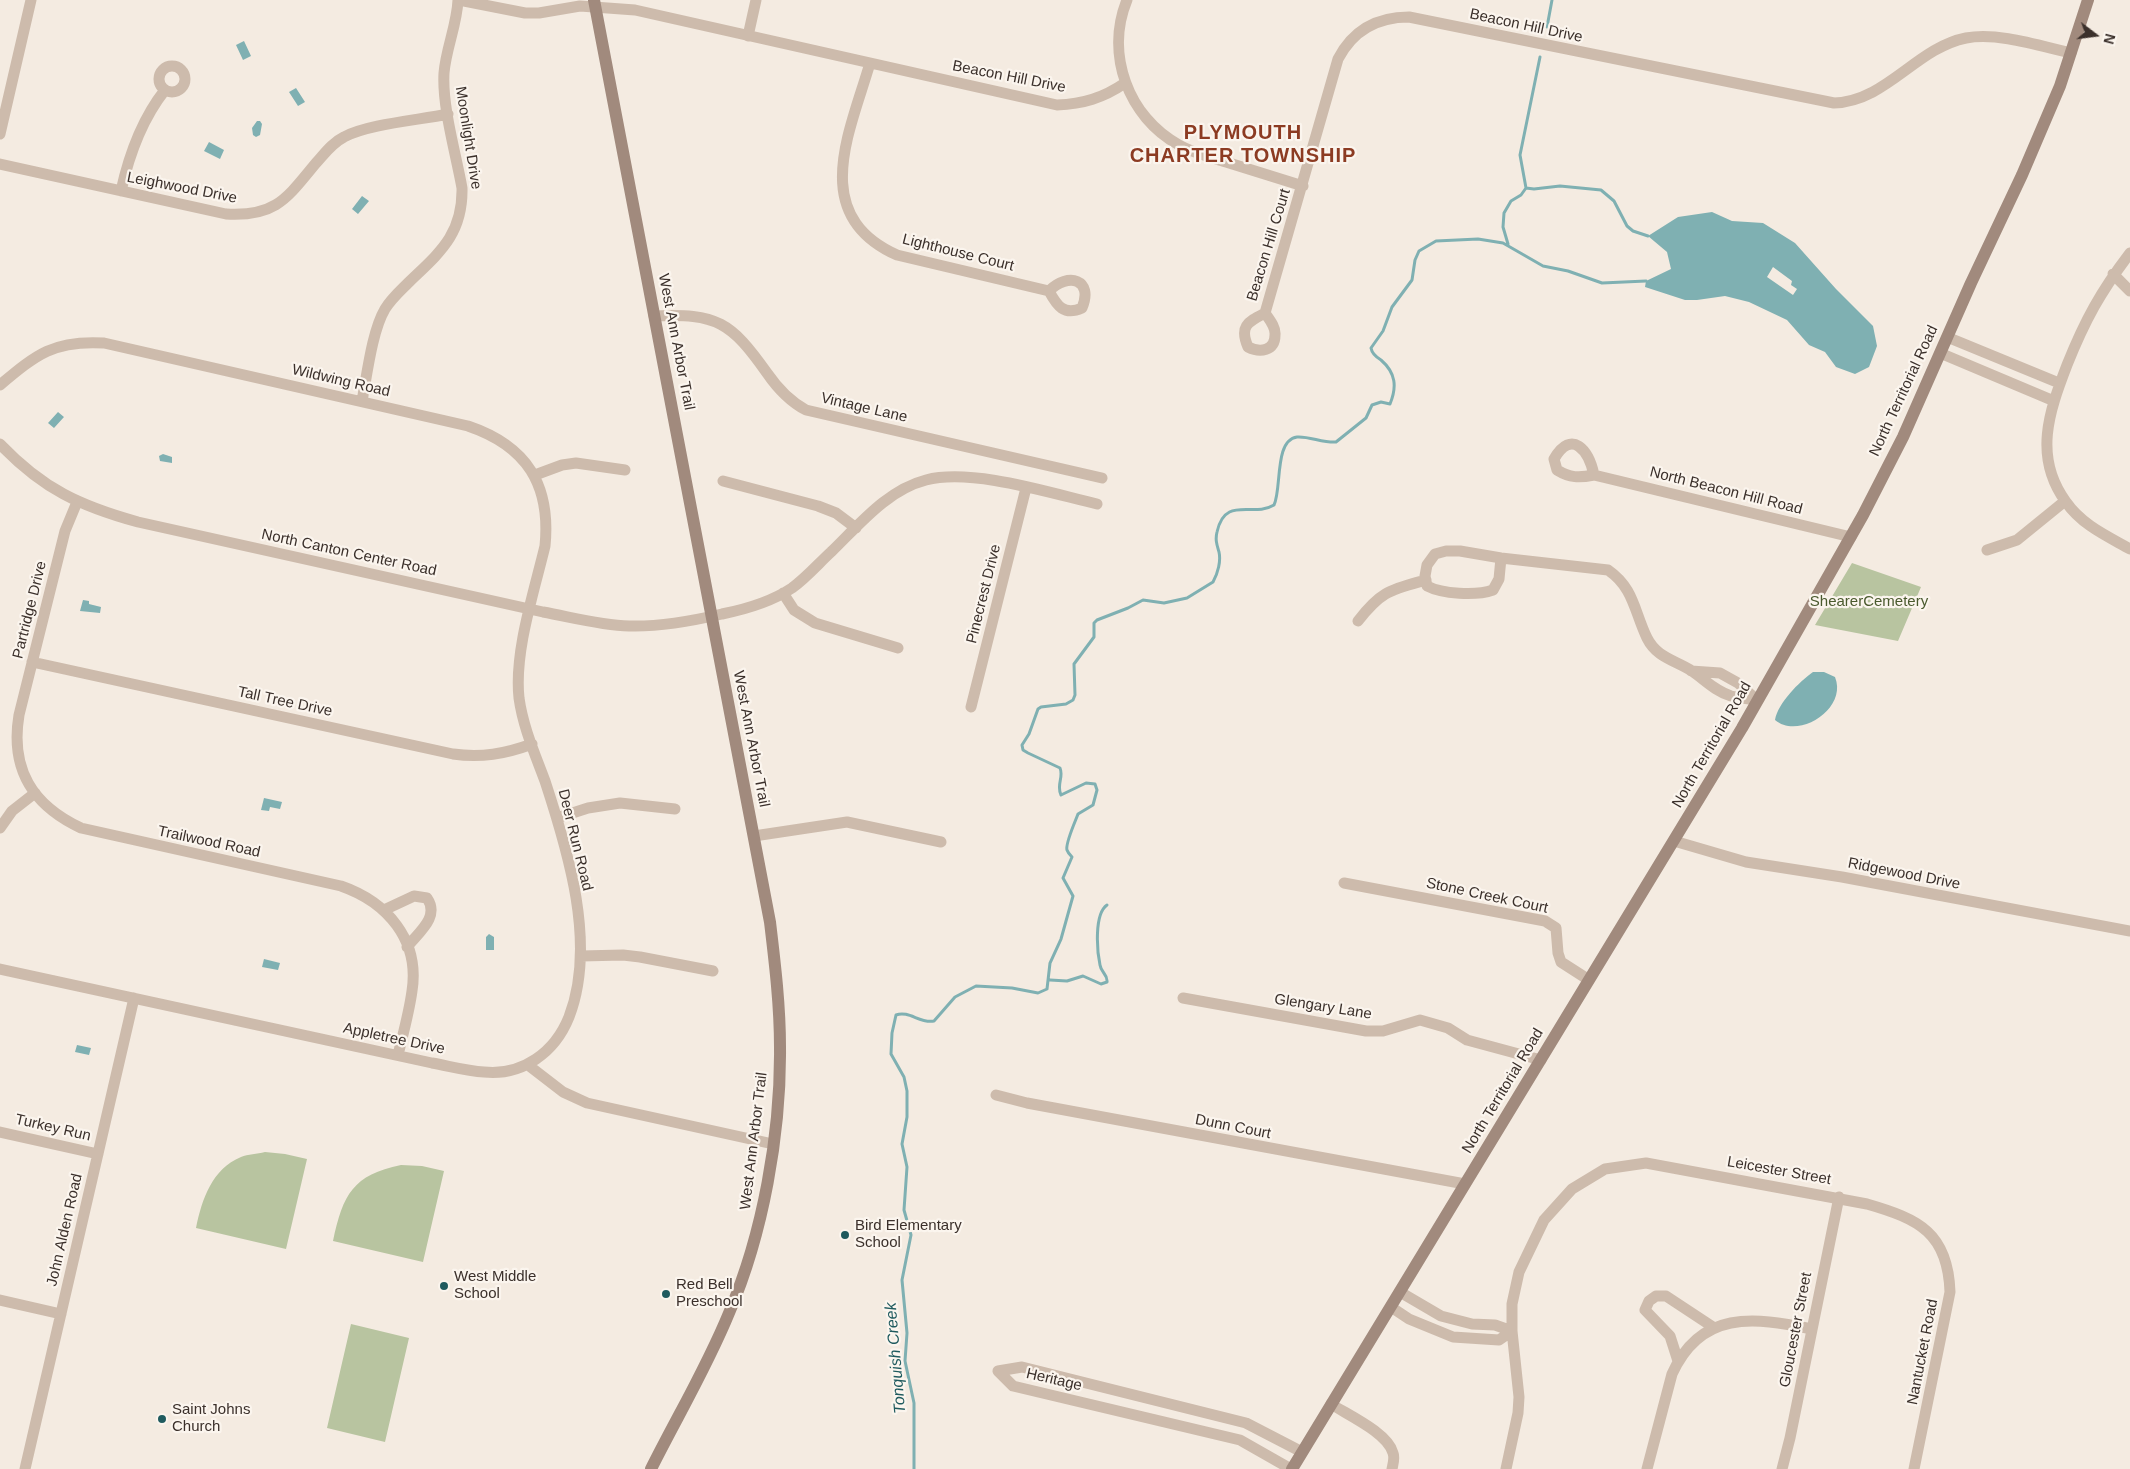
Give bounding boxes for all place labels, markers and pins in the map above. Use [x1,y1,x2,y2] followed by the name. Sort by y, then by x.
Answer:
[855,1217,962,1252] place label: Bird Elementary School
[839,1229,851,1241] marker: Bird Elementary School
[454,1268,536,1303] place label: West Middle School
[676,1276,743,1311] place label: Red Bell Preschool
[438,1280,450,1292] marker: West Middle School
[660,1288,672,1300] marker: Red Bell Preschool
[172,1401,250,1436] place label: Saint Johns Church
[156,1413,168,1425] marker: Saint Johns Church

